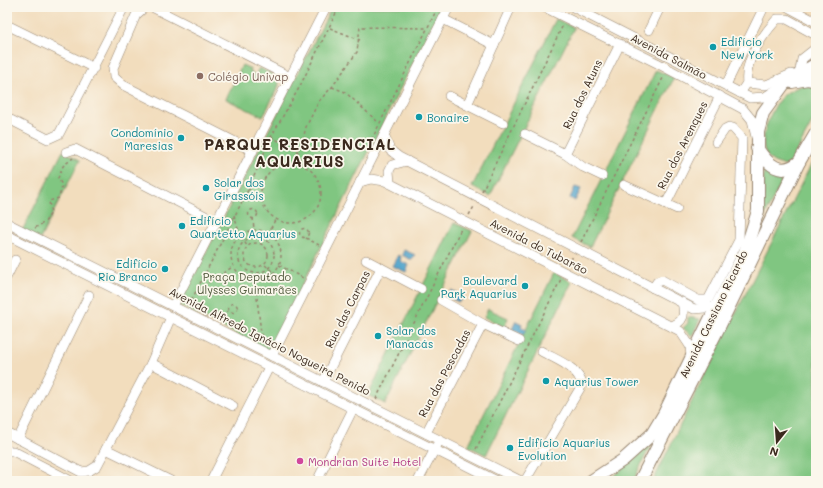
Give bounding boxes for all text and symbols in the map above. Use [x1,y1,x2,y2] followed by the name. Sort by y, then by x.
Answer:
[628,30,710,83] street label: Avenida Salmão
[721,34,773,62] place label: Edifício New York
[708,42,718,52] marker: Edifício New York
[559,57,605,131] street label: Rua dos Atuns
[208,69,288,84] place label: Colégio Univap
[195,71,205,81] marker: Colégio Univap
[653,98,711,192] street label: Rua dos Arenques
[427,110,469,125] place label: Bonaire
[414,112,424,122] marker: Bonaire
[111,125,173,153] place label: Condomínio Maresias
[176,133,186,143] marker: Condomínio Maresias
[204,134,396,171] district label: PARQUE RESIDENCIAL AQUARIUS
[214,175,264,203] place label: Solar dos Girassóis
[201,183,211,193] marker: Solar dos Girassóis
[190,213,296,241] place label: Edifício Quartetto Aquarius
[488,215,591,277] street label: Avenida do Tubarão
[177,221,187,231] marker: Edifício Quartetto Aquarius
[675,247,751,380] street label: Avenida Cassiano Ricardo
[98,256,157,284] place label: Edifício Rio Branco
[160,264,170,274] marker: Edifício Rio Branco
[321,268,373,350] street label: Rua das Carpas
[197,269,297,297] park label: Praça Deputado Ulysses Guimarães
[441,273,517,301] place label: Boulevard Park Aquarius
[520,281,530,291] marker: Boulevard Park Aquarius
[167,284,373,399] street label: Avenida Alfredo Ignácio Nogueira Penido
[386,323,436,351] place label: Solar dos Manacás
[414,326,474,420] street label: Rua das Pescadas
[373,331,383,341] marker: Solar dos Manacás
[554,374,639,389] place label: Aquarius Tower
[541,376,551,386] marker: Aquarius Tower
[757,422,797,462] north arrow
[518,435,610,463] place label: Edifício Aquarius Evolution
[505,443,515,453] marker: Edifício Aquarius Evolution
[768,444,780,460] text: N
[308,454,421,469] place label: Mondrian Suite Hotel
[295,456,305,466] marker: Mondrian Suite Hotel

